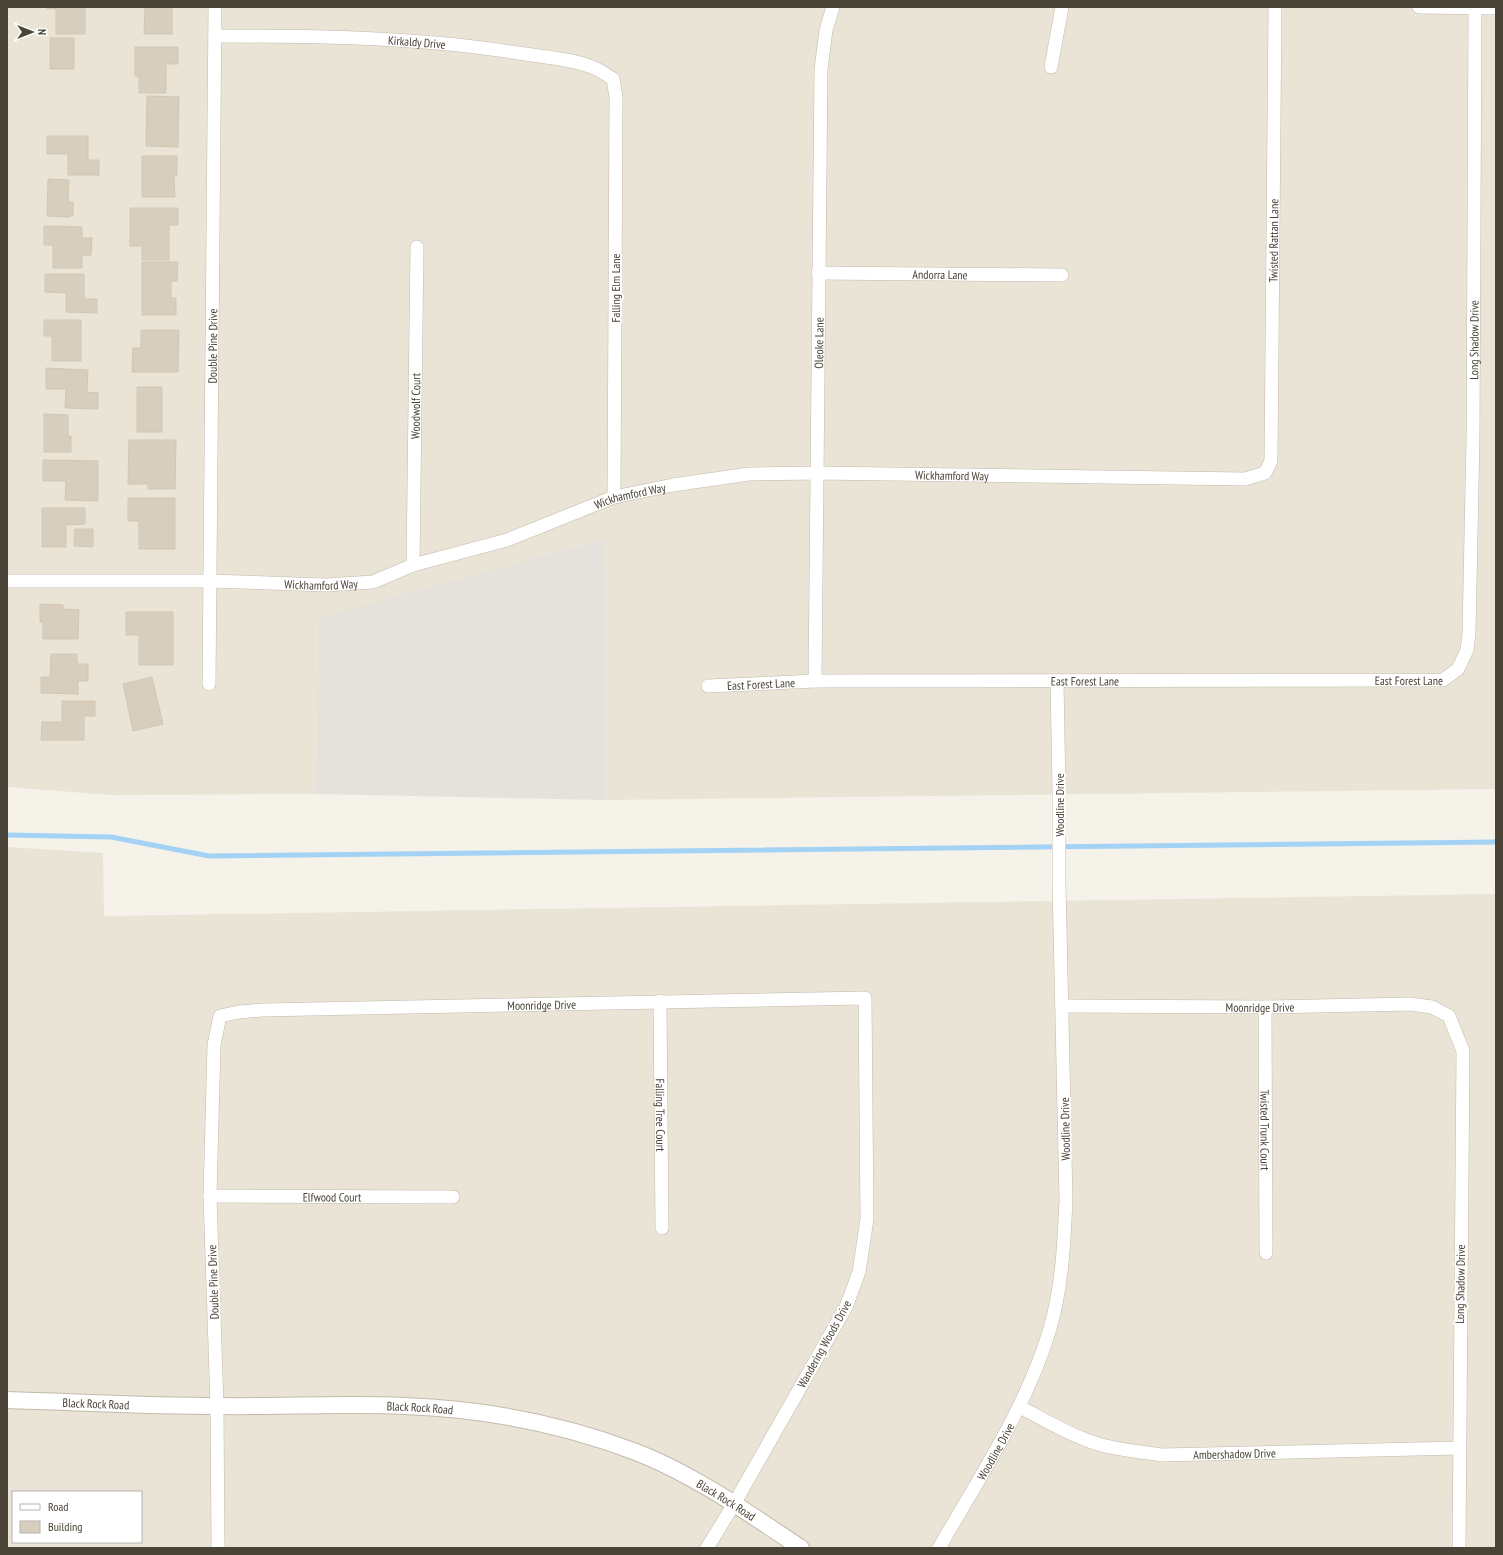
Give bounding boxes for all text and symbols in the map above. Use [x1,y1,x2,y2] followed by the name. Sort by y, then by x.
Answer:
[12,12,52,52] north arrow
[35,29,49,35] text: N
[388,32,446,51] street label: Kirkaldy Drive
[1265,199,1281,282] street label: Twisted Rattan Lane
[608,253,623,323] street label: Falling Elm Lane
[912,266,968,282] street label: Andorra Lane
[1466,300,1481,380] street label: Long Shadow Drive
[204,308,220,384] street label: Double Pine Drive
[811,317,826,369] street label: Oleoke Lane
[407,372,423,439] street label: Woodwolf Court
[915,467,989,483] street label: Wickhamford Way
[592,479,667,512] street label: Wickhamford Way
[284,575,359,593] street label: Wickhamford Way
[1051,673,1119,688] street label: East Forest Lane
[1375,673,1443,688] street label: East Forest Lane
[727,674,795,693] street label: East Forest Lane
[1052,773,1067,837] street label: Woodline Drive
[507,996,576,1013] street label: Moonridge Drive
[1225,999,1295,1015] street label: Moonridge Drive
[653,1078,669,1152] street label: Falling Tree Court
[1258,1089,1273,1171] street label: Twisted Trunk Court
[1057,1097,1073,1161] street label: Woodline Drive
[303,1189,362,1204] street label: Elfwood Court
[204,1244,222,1320] street label: Double Pine Drive
[1452,1244,1468,1324] street label: Long Shadow Drive
[794,1297,854,1391] street label: Wandering Woods Drive
[62,1394,130,1412] street label: Black Rock Road
[386,1398,454,1417] street label: Black Rock Road
[973,1420,1017,1482] street label: Woodline Drive
[1193,1445,1276,1462] street label: Ambershadow Drive
[694,1476,759,1523] street label: Black Rock Road
[12,1491,142,1543] legend
[48,1499,68,1514] text: Road
[48,1519,83,1534] text: Building

